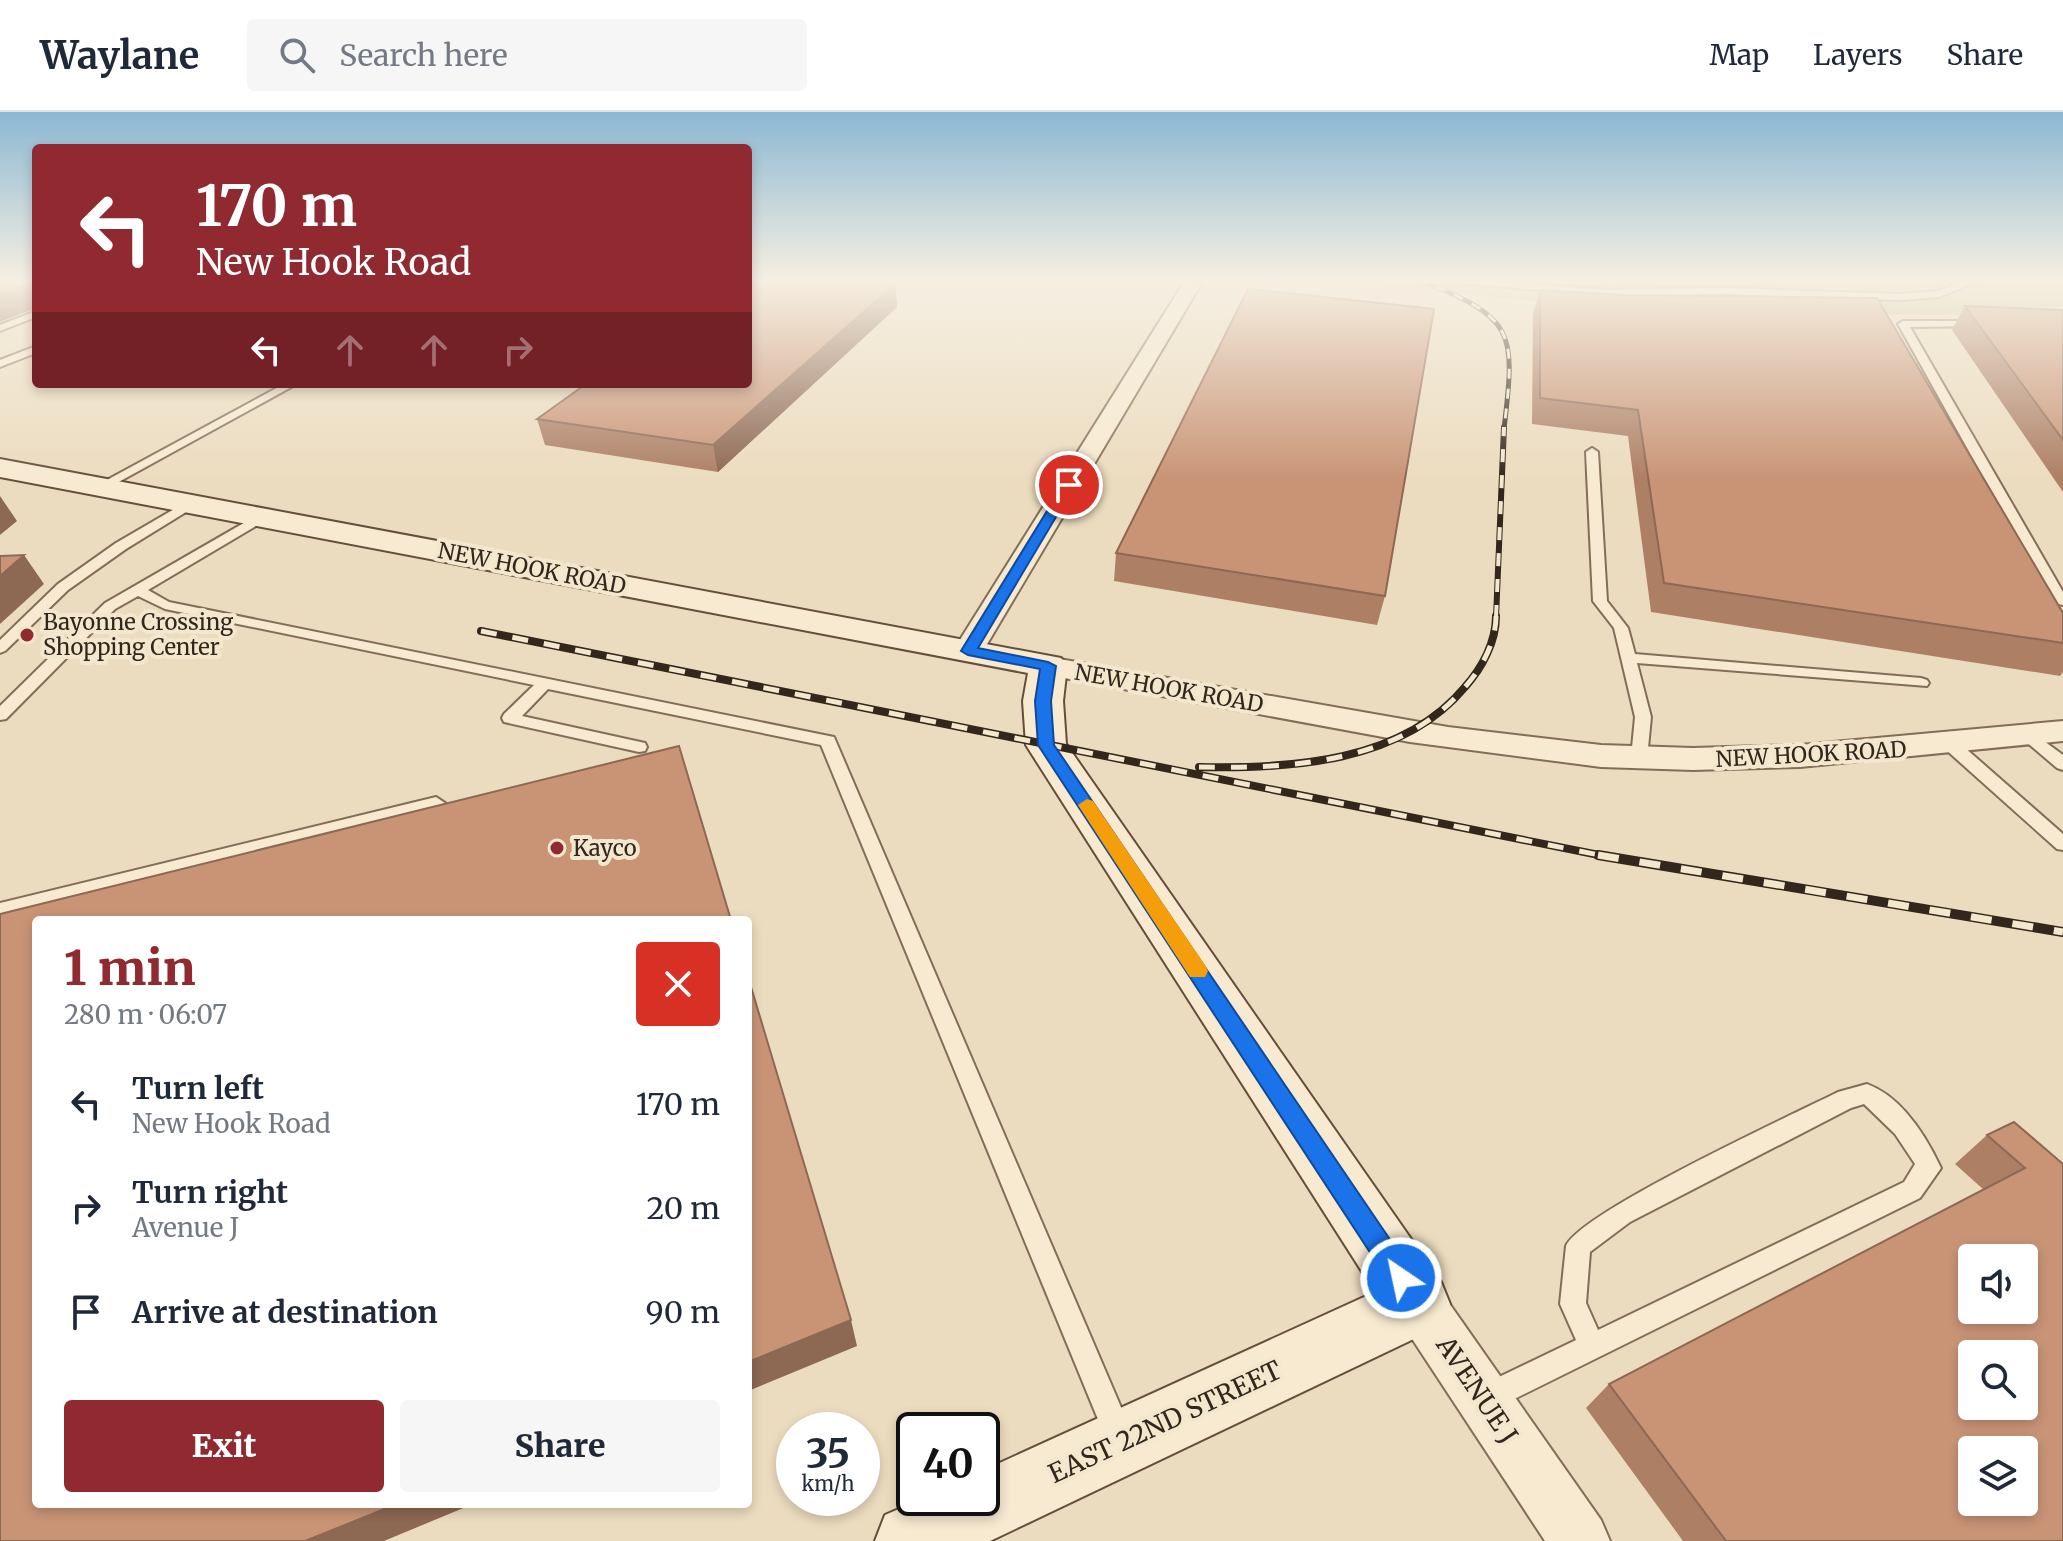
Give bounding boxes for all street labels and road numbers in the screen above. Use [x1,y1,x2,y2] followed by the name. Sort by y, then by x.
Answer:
[435,536,629,600] street label: NEW HOOK ROAD
[1072,658,1266,718] street label: NEW HOOK ROAD
[1715,735,1907,773] street label: NEW HOOK ROAD
[1429,1329,1525,1450] street label: AVENUE J
[1043,1353,1287,1490] street label: EAST 22ND STREET

